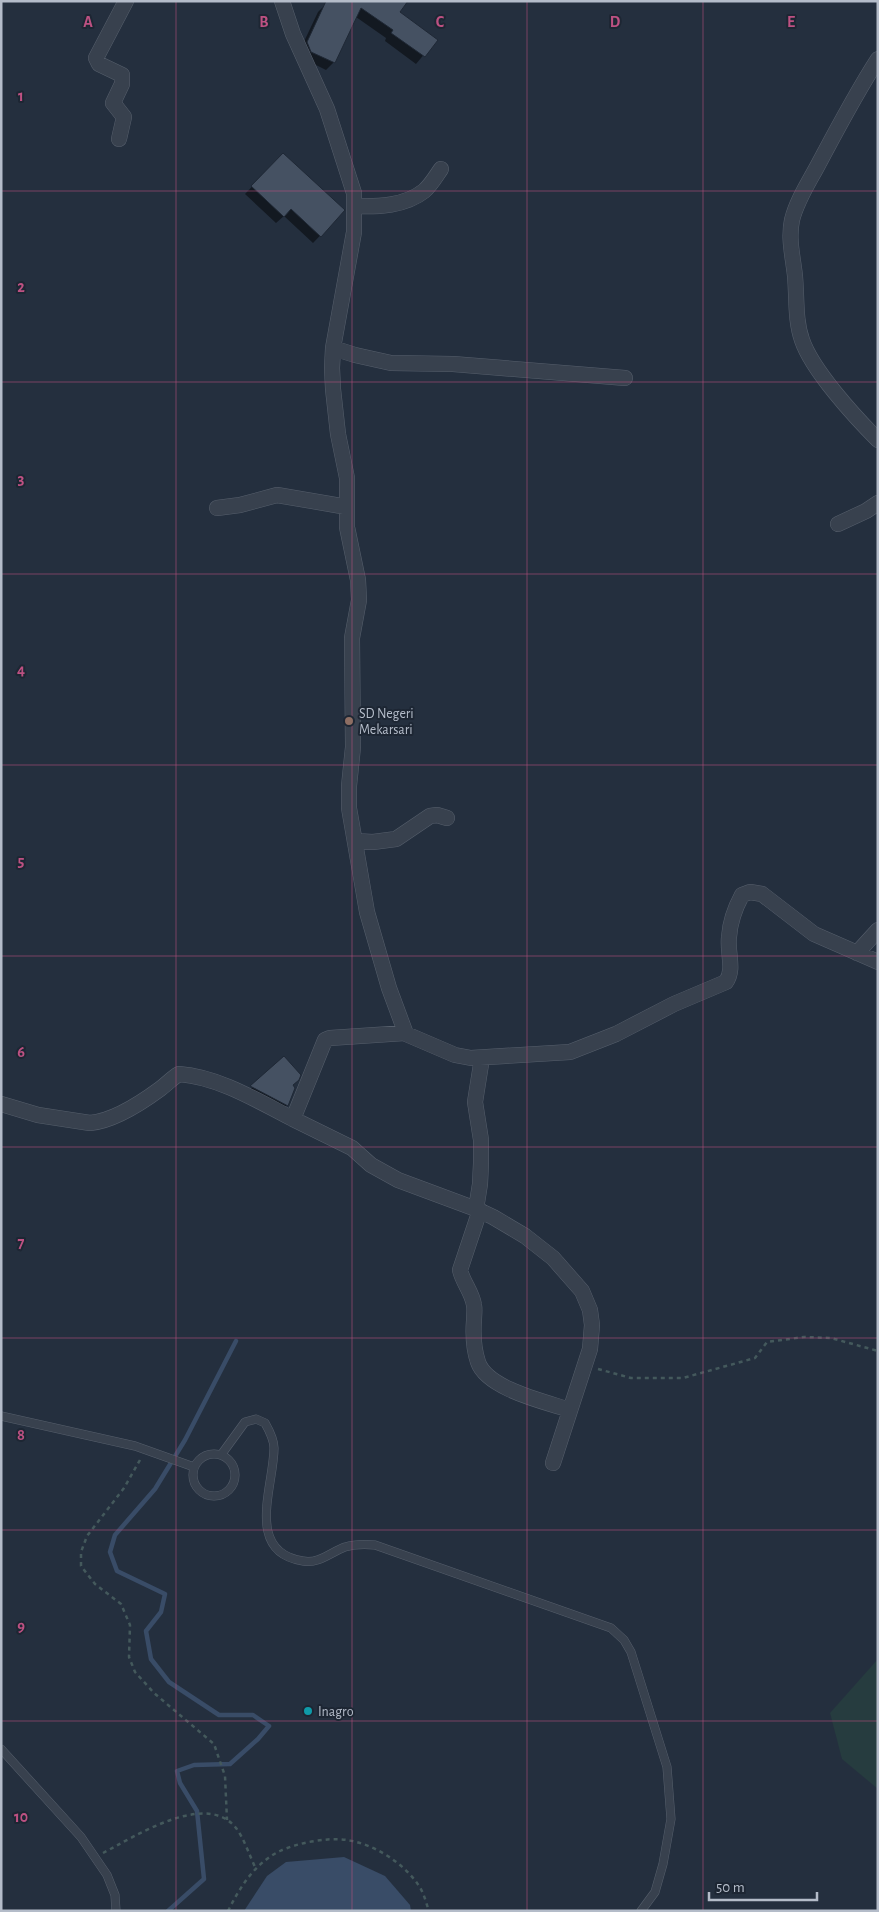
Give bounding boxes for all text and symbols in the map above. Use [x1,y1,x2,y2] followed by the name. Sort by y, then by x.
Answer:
[83,14,93,30] text: A
[259,14,269,30] text: B
[436,14,445,30] text: C
[610,14,621,30] text: D
[787,14,795,30] text: E
[18,88,24,104] text: 1
[17,279,25,295] text: 2
[18,471,25,487] text: 3
[17,662,25,678] text: 4
[359,707,414,737] place label: SD Negeri Mekarsari
[343,715,355,727] marker: SD Negeri Mekarsari
[18,853,25,869] text: 5
[17,1044,25,1060] text: 6
[18,1235,25,1251] text: 7
[17,1427,25,1443] text: 8
[17,1618,25,1634] text: 9
[302,1705,314,1717] marker: Inagro
[318,1705,354,1719] place label: Inagro
[14,1809,28,1825] text: 10
[709,1870,816,1902] scale bar
[716,1880,745,1895] text: 50 m

